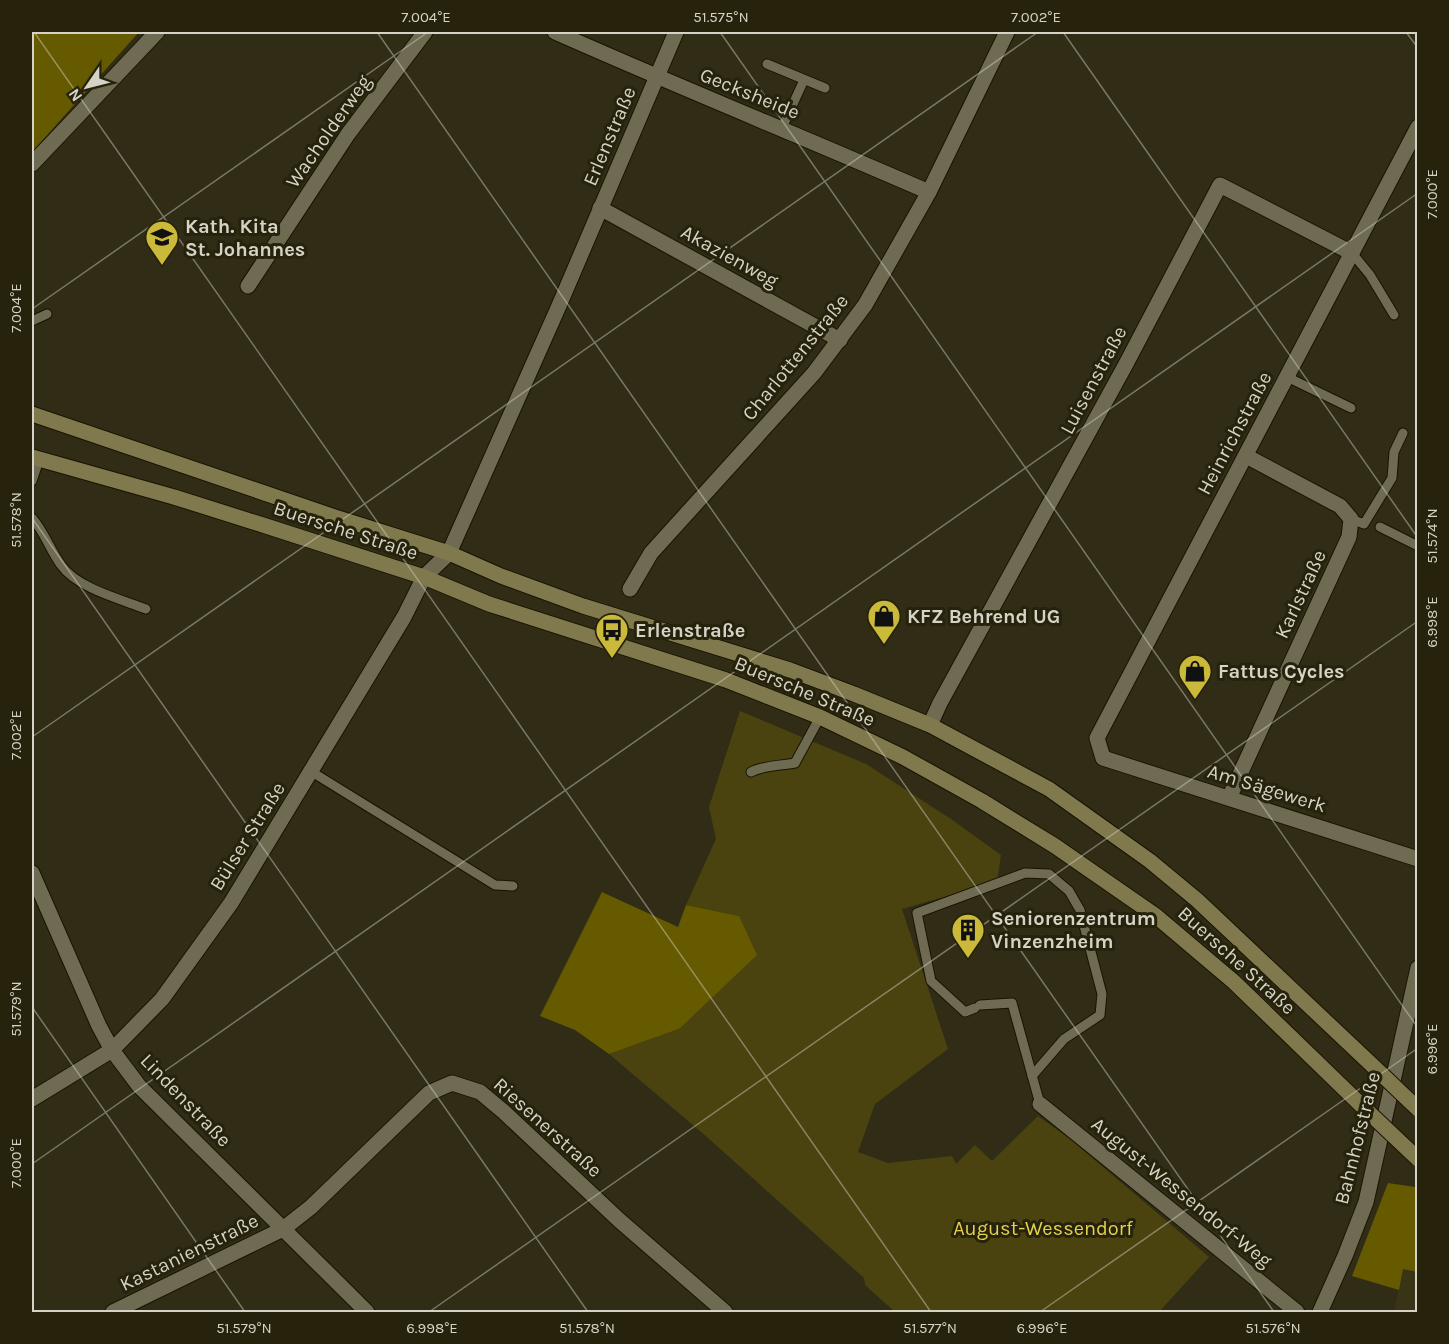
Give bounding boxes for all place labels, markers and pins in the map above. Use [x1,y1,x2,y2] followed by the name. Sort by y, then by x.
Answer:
[185,215,305,261] place label: Kath. Kita St. Johannes
[144,219,180,266] school or university icon: Kath. Kita St. Johannes
[866,598,902,645] shop icon: KFZ Behrend UG
[907,605,1060,628] place label: KFZ Behrend UG
[594,612,630,659] bus stop icon: Erlenstraße
[635,619,745,642] place label: Erlenstraße
[1177,653,1213,700] shop icon: Fattus Cycles
[1218,660,1345,683] place label: Fattus Cycles
[991,907,1156,953] place label: Seniorenzentrum Vinzenzheim
[950,912,986,959] building icon: Seniorenzentrum Vinzenzheim

